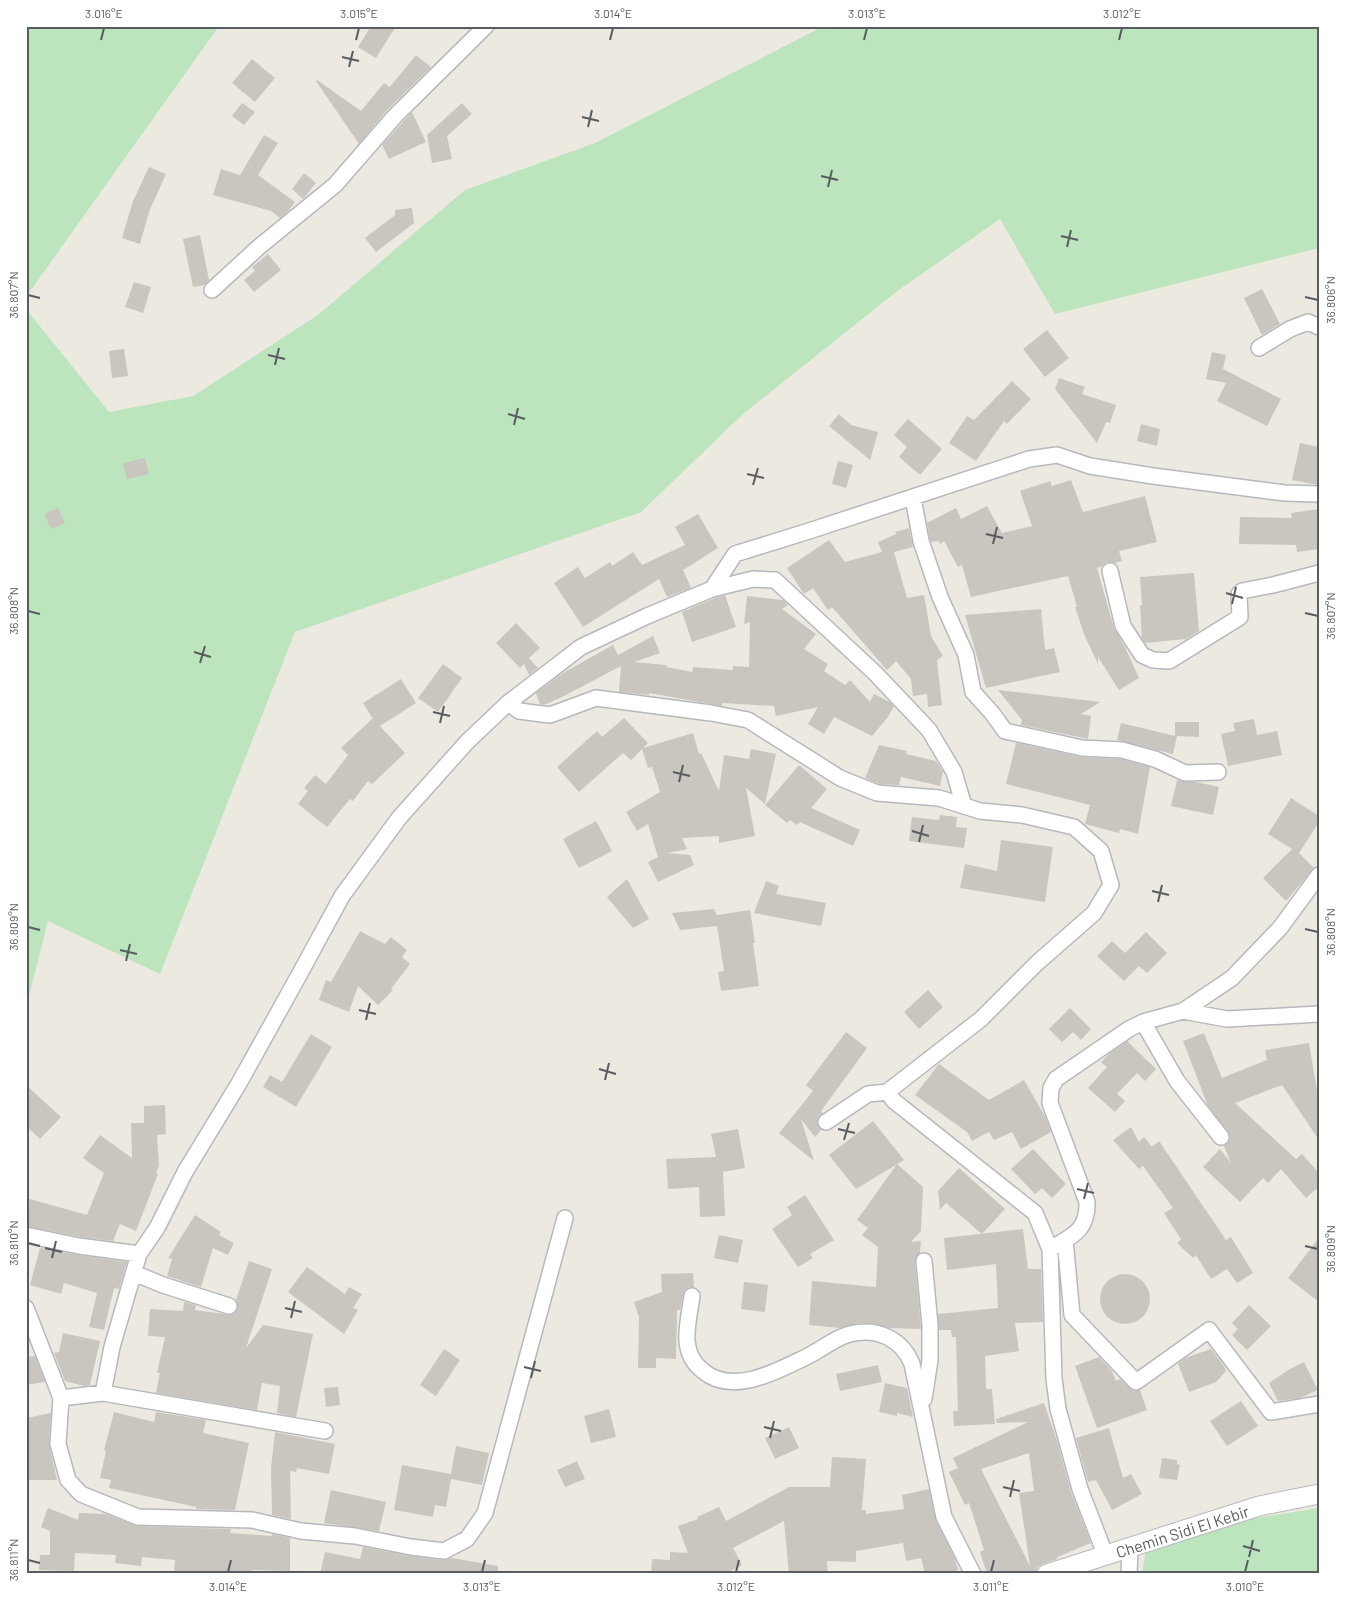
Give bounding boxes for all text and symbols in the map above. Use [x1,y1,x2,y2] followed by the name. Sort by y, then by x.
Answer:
[85,6,123,20] text: 3.016°E
[340,6,378,20] text: 3.015°E
[594,6,632,20] text: 3.014°E
[848,6,886,20] text: 3.013°E
[1103,6,1141,20] text: 3.012°E
[6,271,20,319] text: 36.807°N
[1323,276,1337,324] text: 36.806°N
[6,587,20,635] text: 36.808°N
[1323,592,1337,640] text: 36.807°N
[6,903,20,951] text: 36.809°N
[1323,908,1337,956] text: 36.808°N
[6,1220,20,1266] text: 36.810°N
[1323,1225,1337,1273] text: 36.809°N
[1113,1500,1251,1561] street label: Chemin Sidi El Kebir
[6,1539,20,1581] text: 36.811°N
[209,1579,247,1593] text: 3.014°E
[463,1579,501,1593] text: 3.013°E
[717,1579,755,1593] text: 3.012°E
[973,1579,1009,1593] text: 3.011°E
[1226,1579,1264,1593] text: 3.010°E

